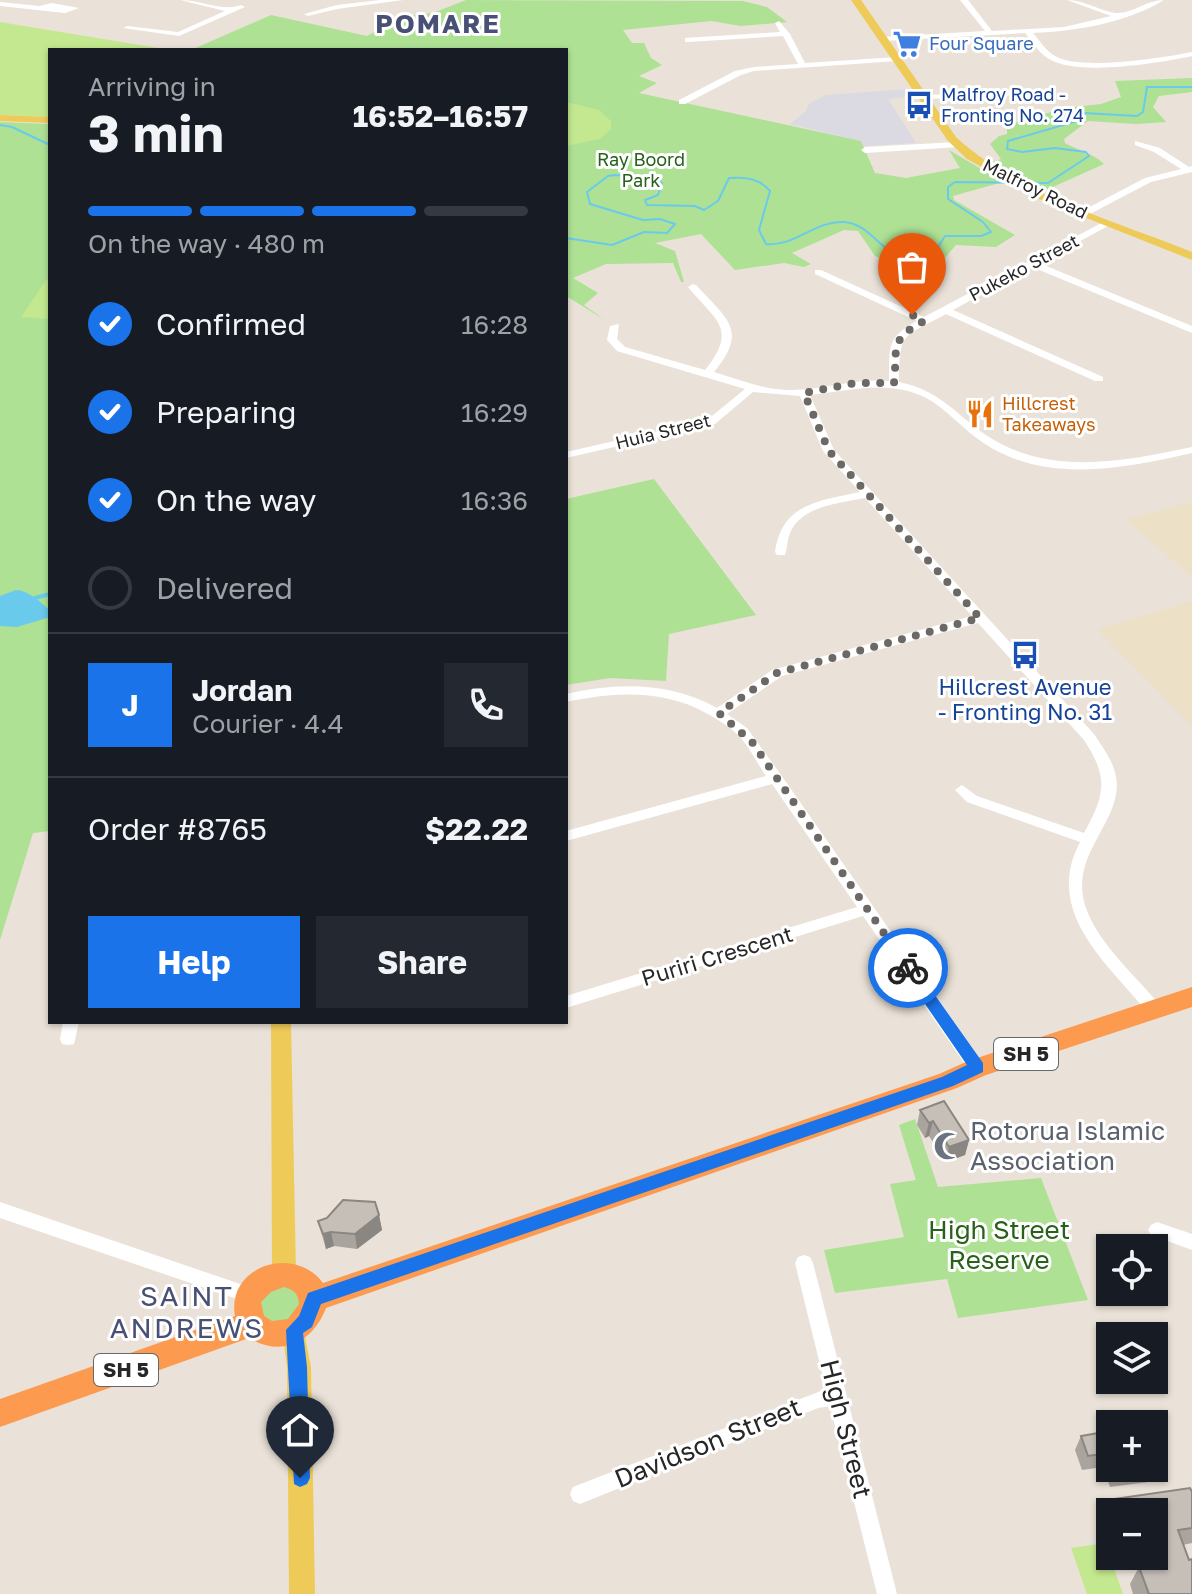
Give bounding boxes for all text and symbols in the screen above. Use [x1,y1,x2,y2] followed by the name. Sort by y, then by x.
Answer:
[375,8,501,39] district label: POMARE
[892,29,922,59] supermarket icon: Four Square
[929,32,1034,54] place label: Four Square
[88,71,216,102] text: Arriving in
[941,83,1084,126] place label: Malfroy Road - Fronting No. 274
[904,90,934,120] bus stop icon: Malfroy Road - Fronting No. 274
[353,98,528,134] text: 16:52–16:57
[88,101,224,163] text: 3 min
[597,148,685,191] park label: Ray Boord Park
[980,153,1091,223] street label: Malfroy Road
[88,228,325,259] text: On the way · 480 m
[965,229,1082,305] street label: Pukeko Street
[878,233,946,315] pin
[890,245,934,289] icon: bag
[88,302,132,346] icon: check
[156,306,306,342] text: Confirmed
[461,309,528,340] text: 16:28
[88,390,132,434] icon: check
[1002,392,1096,435] place label: Hillcrest Takeaways
[156,394,297,430] text: Preparing
[461,397,528,428] text: 16:29
[965,399,995,429] restaurant icon: Hillcrest Takeaways
[613,409,713,453] street label: Huia Street
[88,478,132,522] icon: check
[156,482,316,518] text: On the way
[461,485,528,516] text: 16:36
[156,570,293,606] text: Delivered
[1010,640,1040,670] bus stop icon: Hillcrest Avenue - Fronting No. 31
[444,663,528,747] button: phone
[192,672,292,708] text: Jordan
[938,673,1112,725] place label: Hillcrest Avenue - Fronting No. 31
[121,687,139,723] text: J
[192,708,344,739] text: Courier · 4.4
[88,811,267,847] text: Order #8765
[425,811,528,847] text: $22.22
[88,916,300,1008] button: Help
[316,916,528,1008] button: Share
[638,920,796,991] street label: Puriri Crescent
[868,928,948,1008] courier
[886,946,930,990] icon: bike
[994,1038,1058,1070] road number: SH 5
[970,1115,1165,1176] place label: Rotorua Islamic Association
[933,1131,963,1161] mosque icon: Rotorua Islamic Association
[928,1214,1070,1275] park label: High Street Reserve
[1096,1234,1168,1570] map controls
[1096,1234,1168,1306] button: locate
[110,1279,264,1344] district label: SAINT ANDREWS
[1096,1322,1168,1394] button: layers
[94,1354,158,1386] road number: SH 5
[814,1356,879,1502] street label: High Street
[610,1391,806,1494] street label: Davidson Street
[266,1396,334,1478] pin
[278,1408,322,1452] icon: home
[1096,1410,1168,1482] button: +
[1096,1498,1168,1570] button: −

